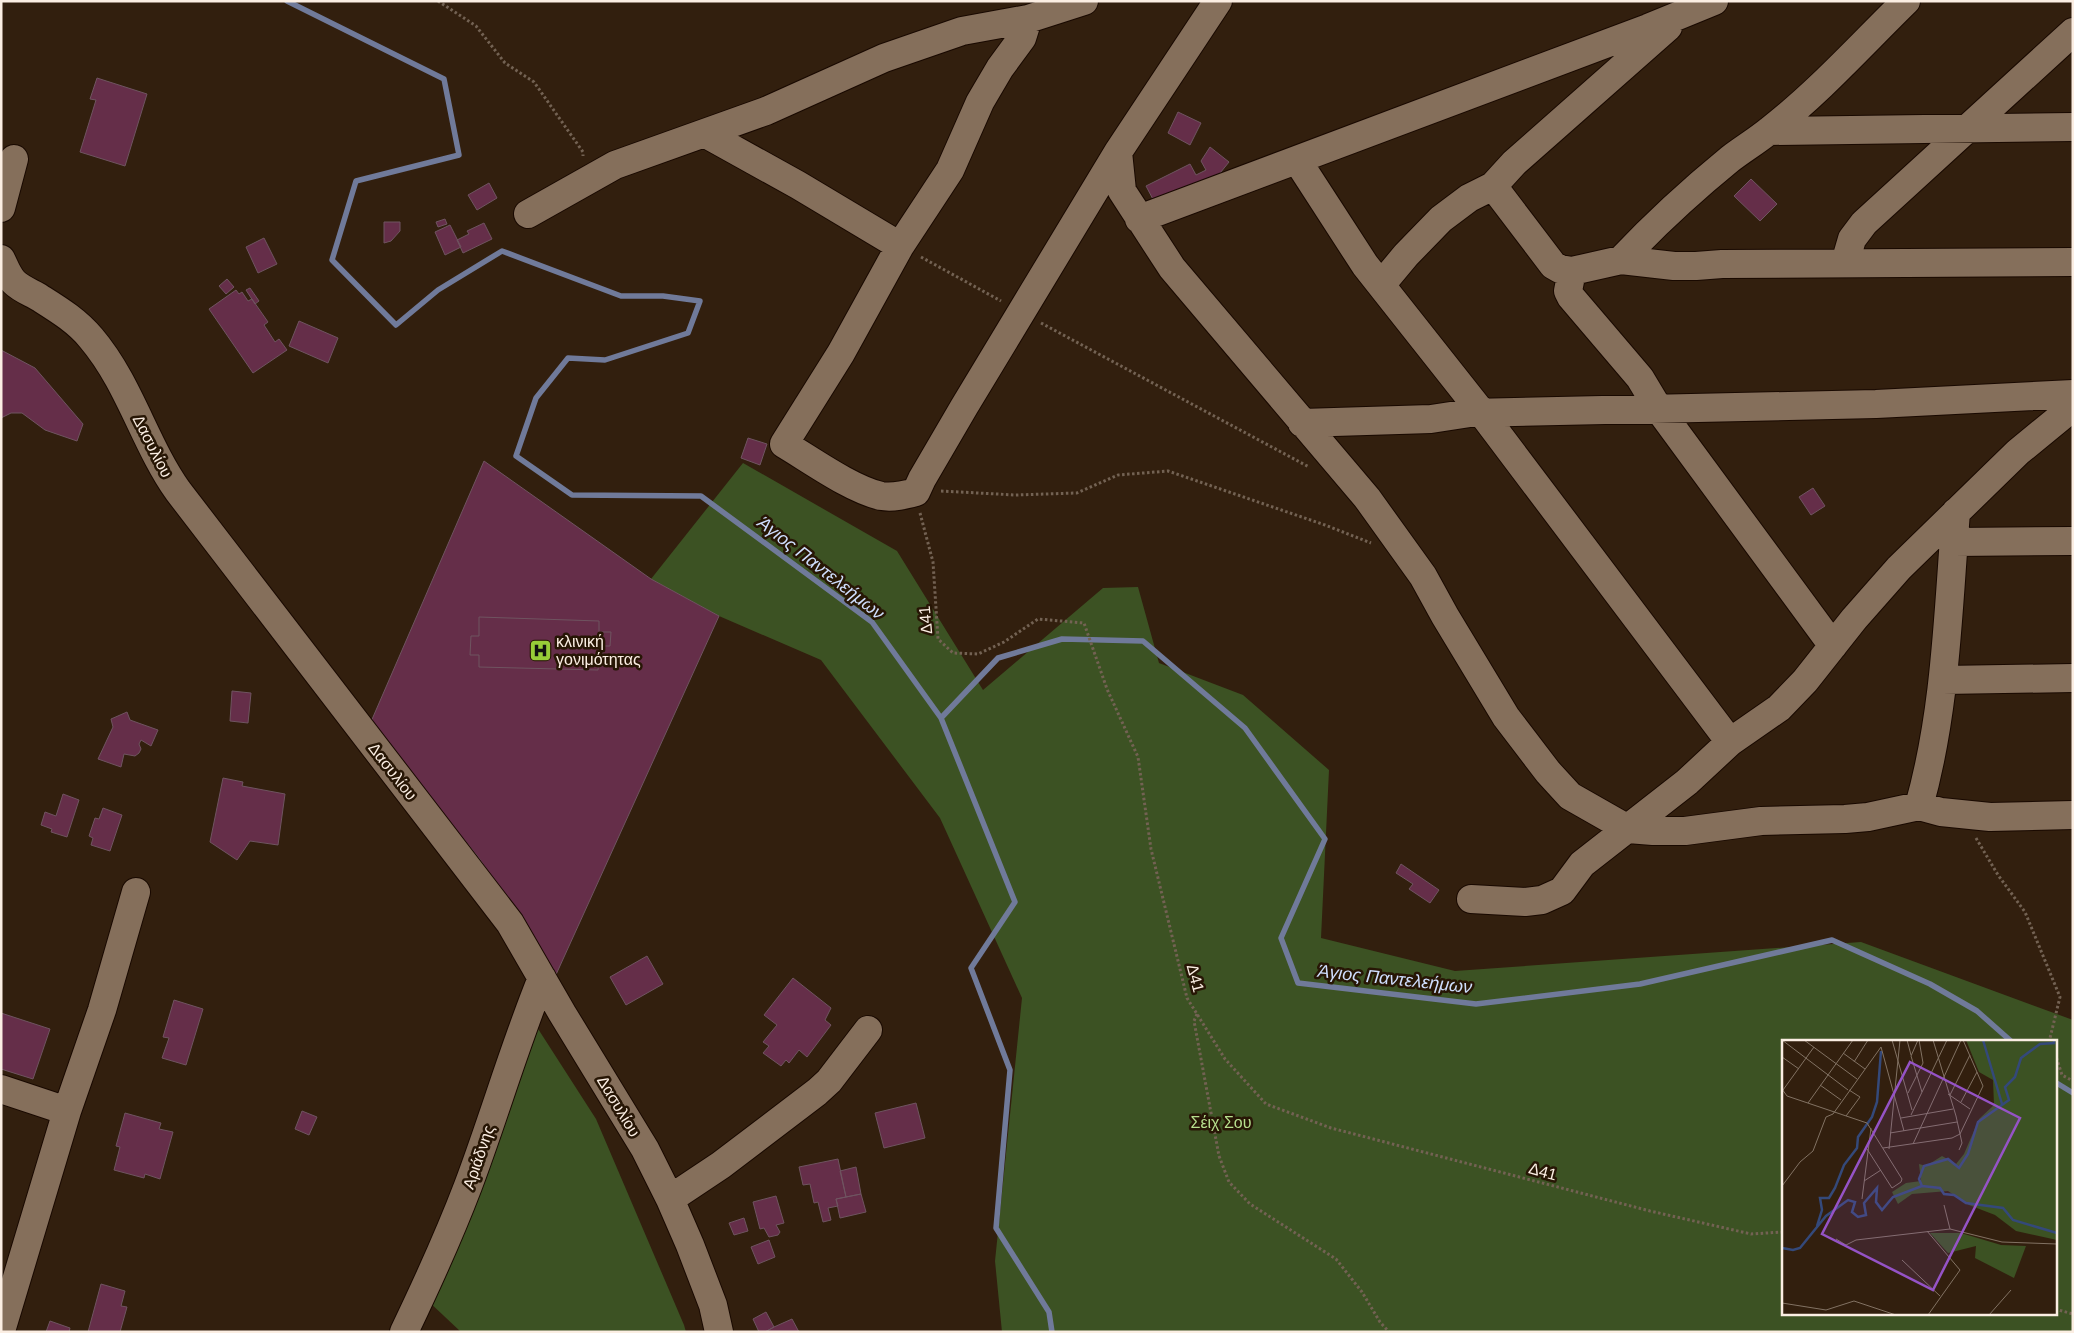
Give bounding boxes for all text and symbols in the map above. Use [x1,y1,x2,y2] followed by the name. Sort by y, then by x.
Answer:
[130,412,176,480] street label: Δασυλίου
[753,512,888,624] water label: Άγιος Παντελεήμων
[916,605,935,635] street label: Δ41
[556,633,641,668] place label: κλινική γονιμότητας
[528,638,552,662] hospital icon: κλινική γονιμότητας
[365,739,420,803] street label: Δασυλίου
[1316,961,1473,997] water label: Άγιος Παντελεήμων
[1184,962,1207,994] street label: Δ41
[1782,1040,2056,1316] inset map
[594,1073,643,1140] street label: Δασυλίου
[1191,1114,1251,1131] park label: Σέιχ Σου
[460,1123,497,1191] street label: Αριάδνης
[1527,1160,1559,1183] street label: Δ41

